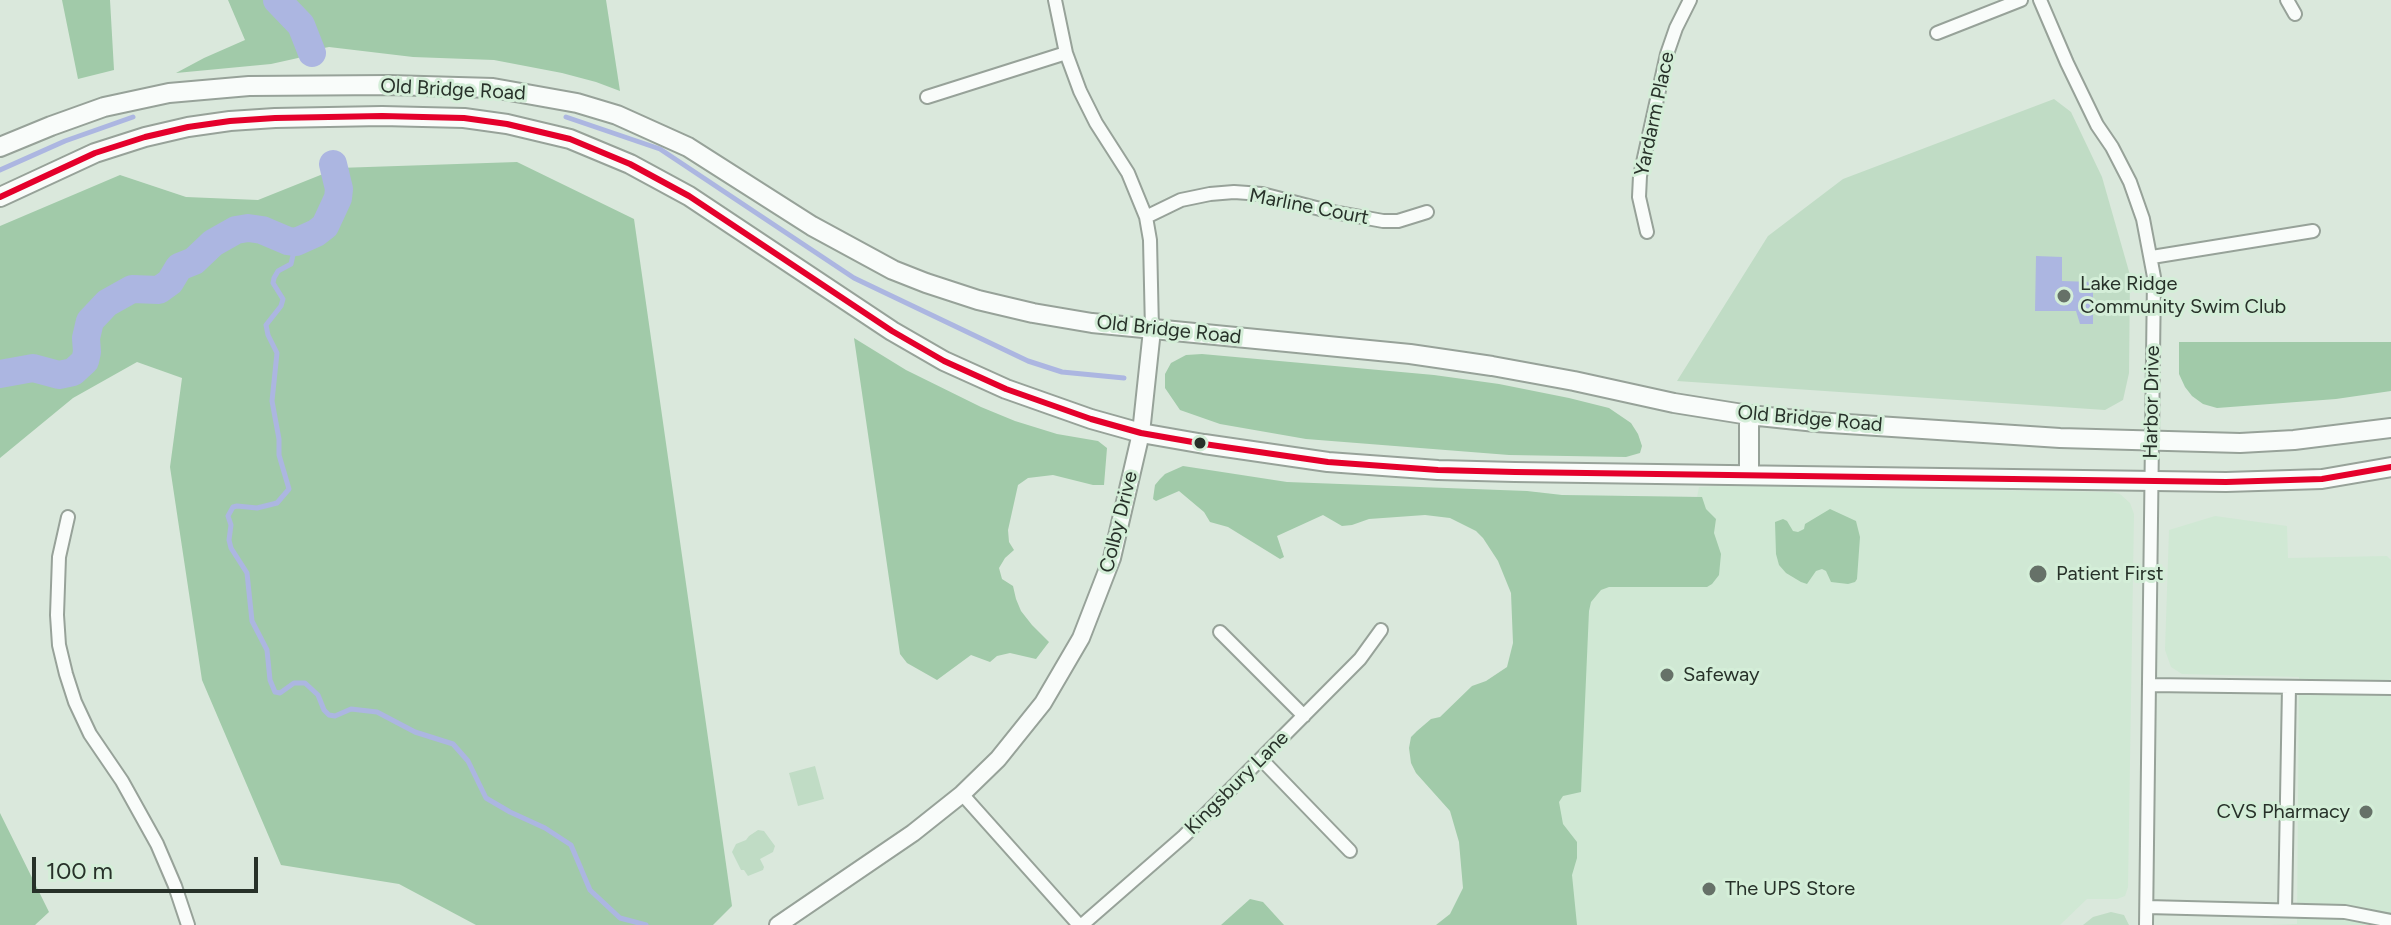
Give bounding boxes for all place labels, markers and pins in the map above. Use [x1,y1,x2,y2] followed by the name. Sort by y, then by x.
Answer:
[2080,272,2286,319] place label: Lake Ridge Community Swim Club
[2055,287,2073,305] marker: Lake Ridge Community Swim Club
[1192,435,1208,451] unlabelled marker
[2056,562,2163,586] place label: Patient First
[2027,563,2049,585] marker: Patient First
[1683,663,1759,687] place label: Safeway
[1658,666,1676,684] marker: Safeway
[2217,800,2350,824] place label: CVS Pharmacy
[2357,803,2375,821] marker: CVS Pharmacy
[1725,877,1855,901] place label: The UPS Store
[1700,880,1718,898] marker: The UPS Store

